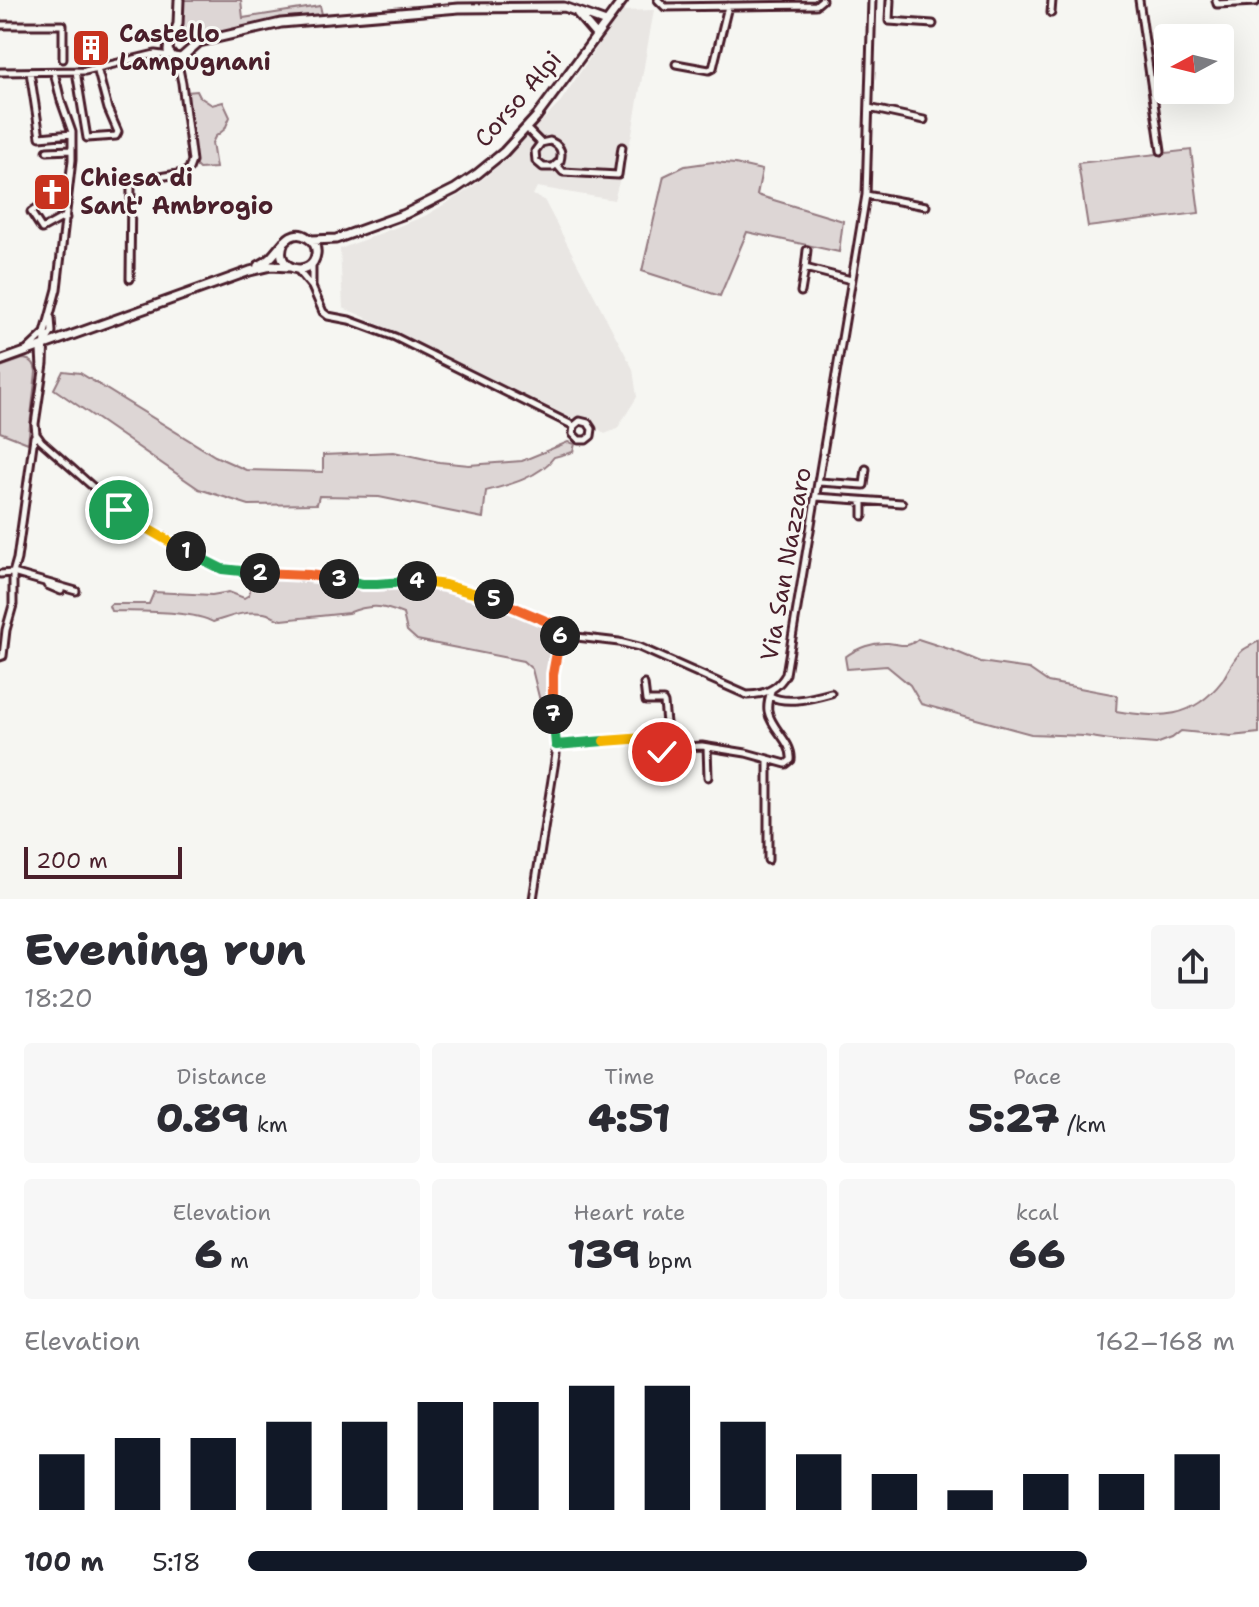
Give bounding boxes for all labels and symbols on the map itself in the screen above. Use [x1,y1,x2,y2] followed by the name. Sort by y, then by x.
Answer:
[119,18,271,78] place label: Castello Lampugnani
[1154,24,1234,104] north arrow
[70,27,112,69] building icon: Castello Lampugnani
[467,44,569,154] street label: Corso Alpi
[80,162,273,222] place label: Chiesa di Sant' Ambrogio
[31,171,73,213] church icon: Chiesa di Sant' Ambrogio
[753,465,819,663] street label: Via San Nazzaro
[85,476,153,544] pin
[166,531,206,571] pin: 1
[240,553,280,593] pin: 2
[319,559,359,599] pin: 3
[397,561,437,601] pin: 4
[474,579,514,619] pin: 5
[540,616,580,656] pin: 6
[533,694,573,734] pin: 7
[628,718,696,786] pin
[24,843,182,879] scale bar

